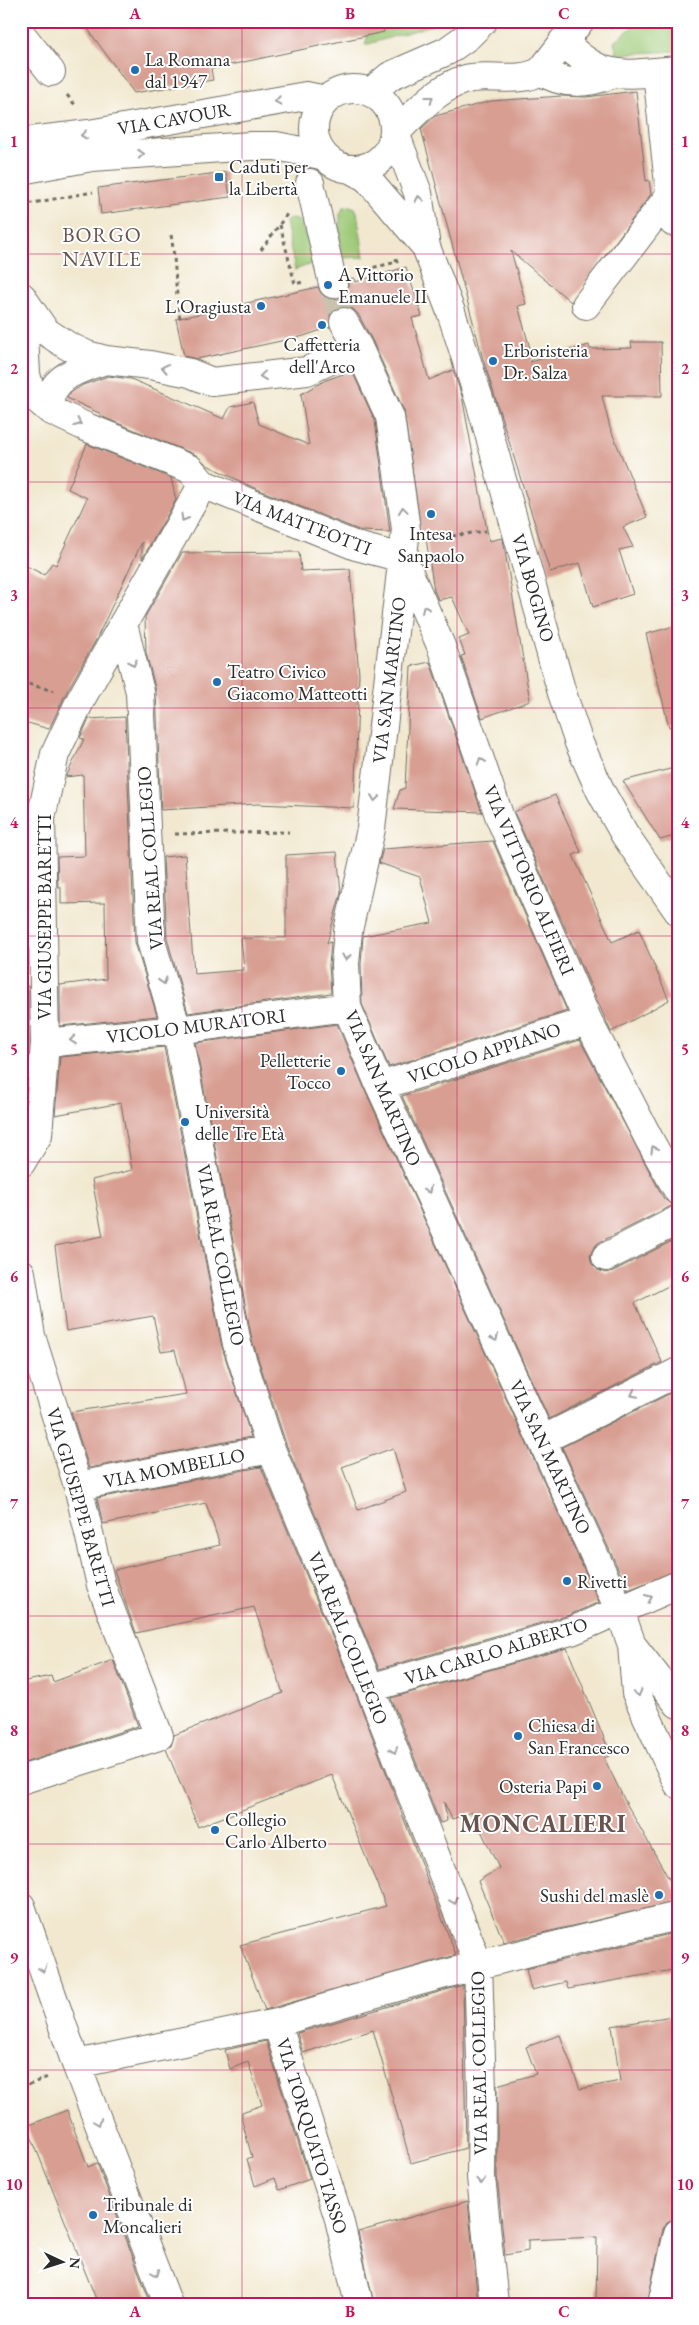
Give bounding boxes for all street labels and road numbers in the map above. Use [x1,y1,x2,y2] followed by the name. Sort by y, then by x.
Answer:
[116,97,233,141] street label: VIA CAVOUR
[229,485,376,561] street label: VIA MATTEOTTI
[506,531,560,645] street label: VIA BOGINO
[366,595,412,765] street label: VIA SAN MARTINO
[131,765,169,951] street label: VIA REAL COLLEGIO
[478,781,581,979] street label: VIA VITTORIO ALFIERI
[32,813,57,1020] street label: VIA GIUSEPPE BARETTI
[105,1003,288,1049] street label: VICOLO MURATORI
[339,1006,427,1170] street label: VIA SAN MARTINO
[404,1016,564,1090] street label: VICOLO APPIANO
[191,1162,251,1348] street label: VIA REAL COLLEGIO
[503,1376,597,1538] street label: VIA SAN MARTINO
[41,1405,122,1610] street label: VIA GIUSEPPE BARETTI
[101,1442,247,1494] street label: VIA MOMBELLO
[302,1548,394,1728] street label: VIA REAL COLLEGIO
[401,1611,591,1691] street label: VIA CARLO ALBERTO
[465,1971,493,2155] street label: VIA REAL COLLEGIO
[270,2035,354,2237] street label: VIA TORQUATO TASSO

